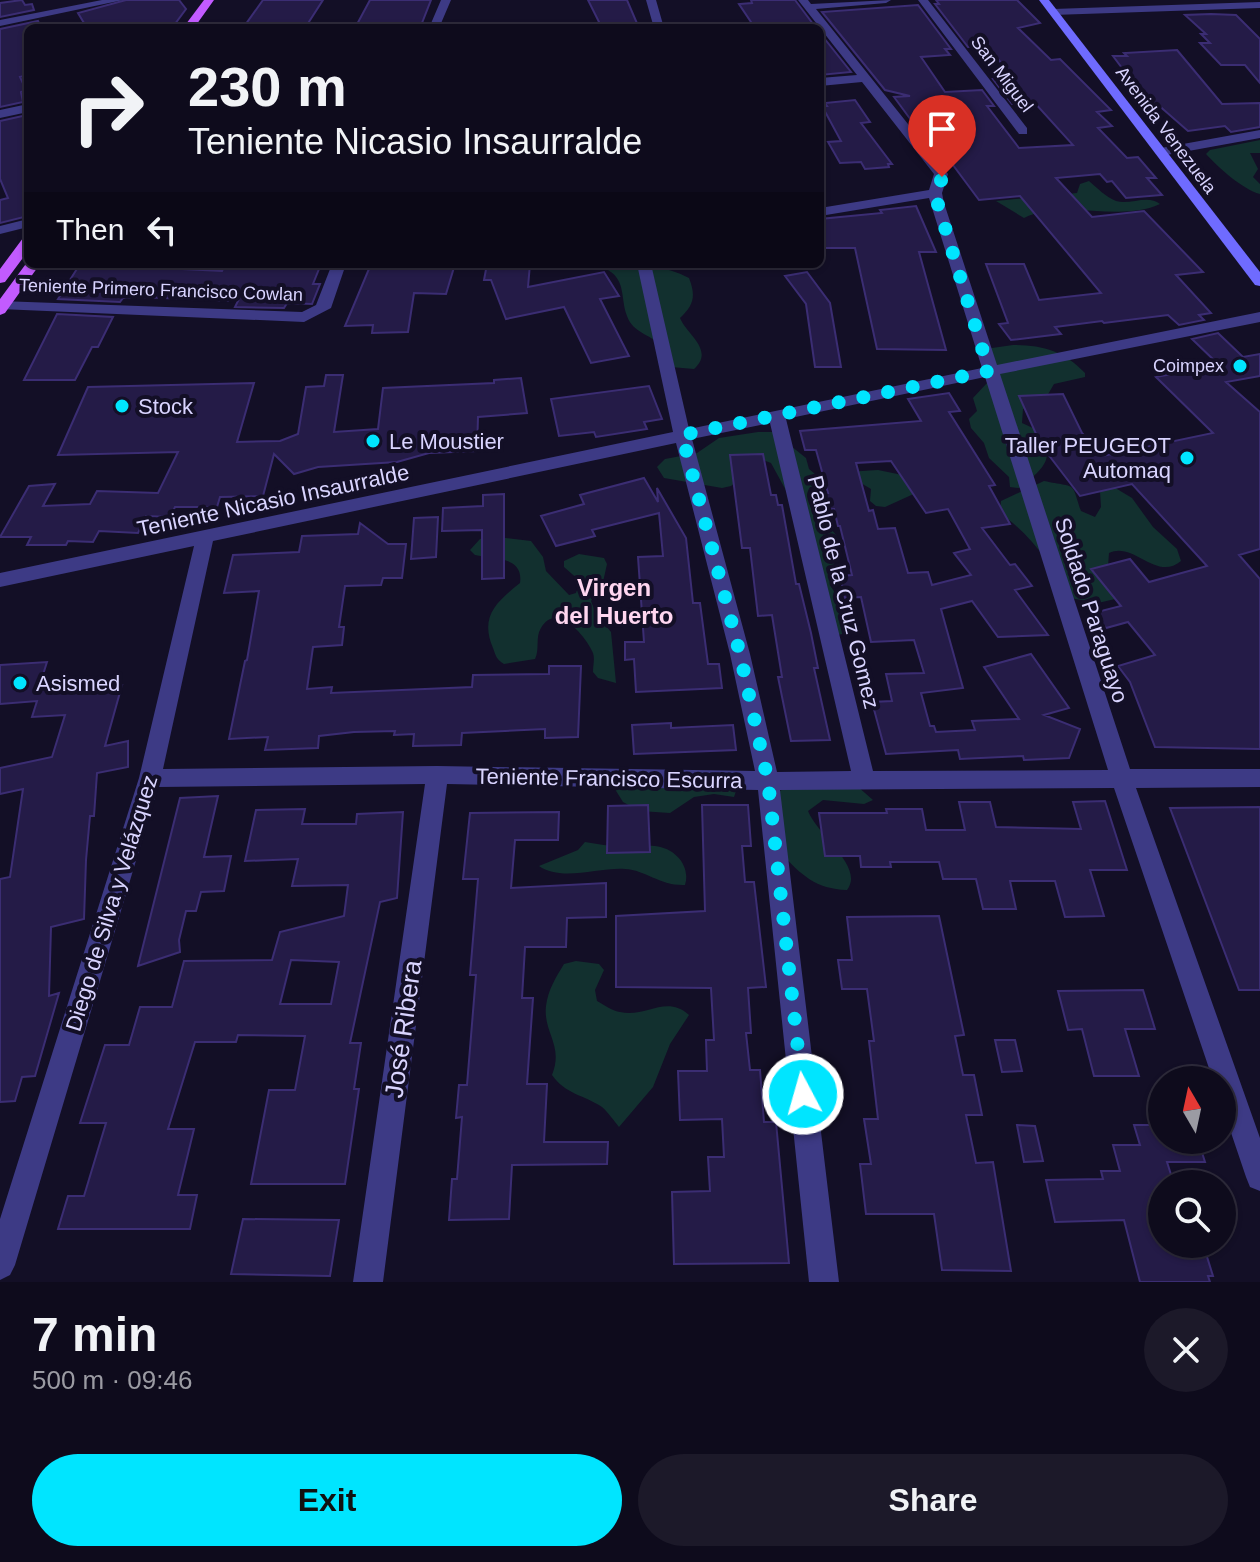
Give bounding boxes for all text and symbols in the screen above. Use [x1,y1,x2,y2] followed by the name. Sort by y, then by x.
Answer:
[967,32,1037,116] street label: San Miguel
[188,55,347,118] text: 230 m
[56,56,160,160] icon: right
[1112,63,1221,198] street label: Avenida Venezuela
[908,95,976,177] pin
[920,107,964,151] icon: arrive
[188,121,642,162] text: Teniente Nicasio Insaurralde
[140,208,184,252] icon: left
[56,213,124,246] text: Then
[19,275,303,305] street label: Teniente Primero Francisco Cowlan
[1153,356,1224,376] place label: Coimpex
[1231,357,1249,375] marker: Coimpex
[138,394,194,419] place label: Stock
[113,397,131,415] marker: Stock
[389,429,504,454] place label: Le Moustier
[364,432,382,450] marker: Le Moustier
[1005,433,1171,483] place label: Taller PEUGEOT Automaq
[1178,449,1196,467] marker: Taller PEUGEOT Automaq
[135,459,411,542] street label: Teniente Nicasio Insaurralde
[802,473,885,711] street label: Pablo de la Cruz Gomez
[1050,514,1133,706] street label: Soldado Paraguayo
[555,574,673,629] district label: Virgen del Huerto
[36,671,120,696] place label: Asismed
[11,674,29,692] marker: Asismed
[476,764,743,793] street label: Teniente Francisco Escurra
[61,772,162,1034] street label: Diego de Silva y Velázquez
[378,958,428,1100] street label: José Ribera
[761,1052,845,1136] position arrow
[1148,1066,1236,1154] north arrow
[1148,1066,1236,1258] map controls
[1148,1170,1236,1258] button: search
[32,1308,157,1361] text: 7 min
[1144,1308,1228,1392] button: close
[32,1365,192,1395] text: 500 m · 09:46
[32,1454,622,1546] button: Exit
[638,1454,1228,1546] button: Share

